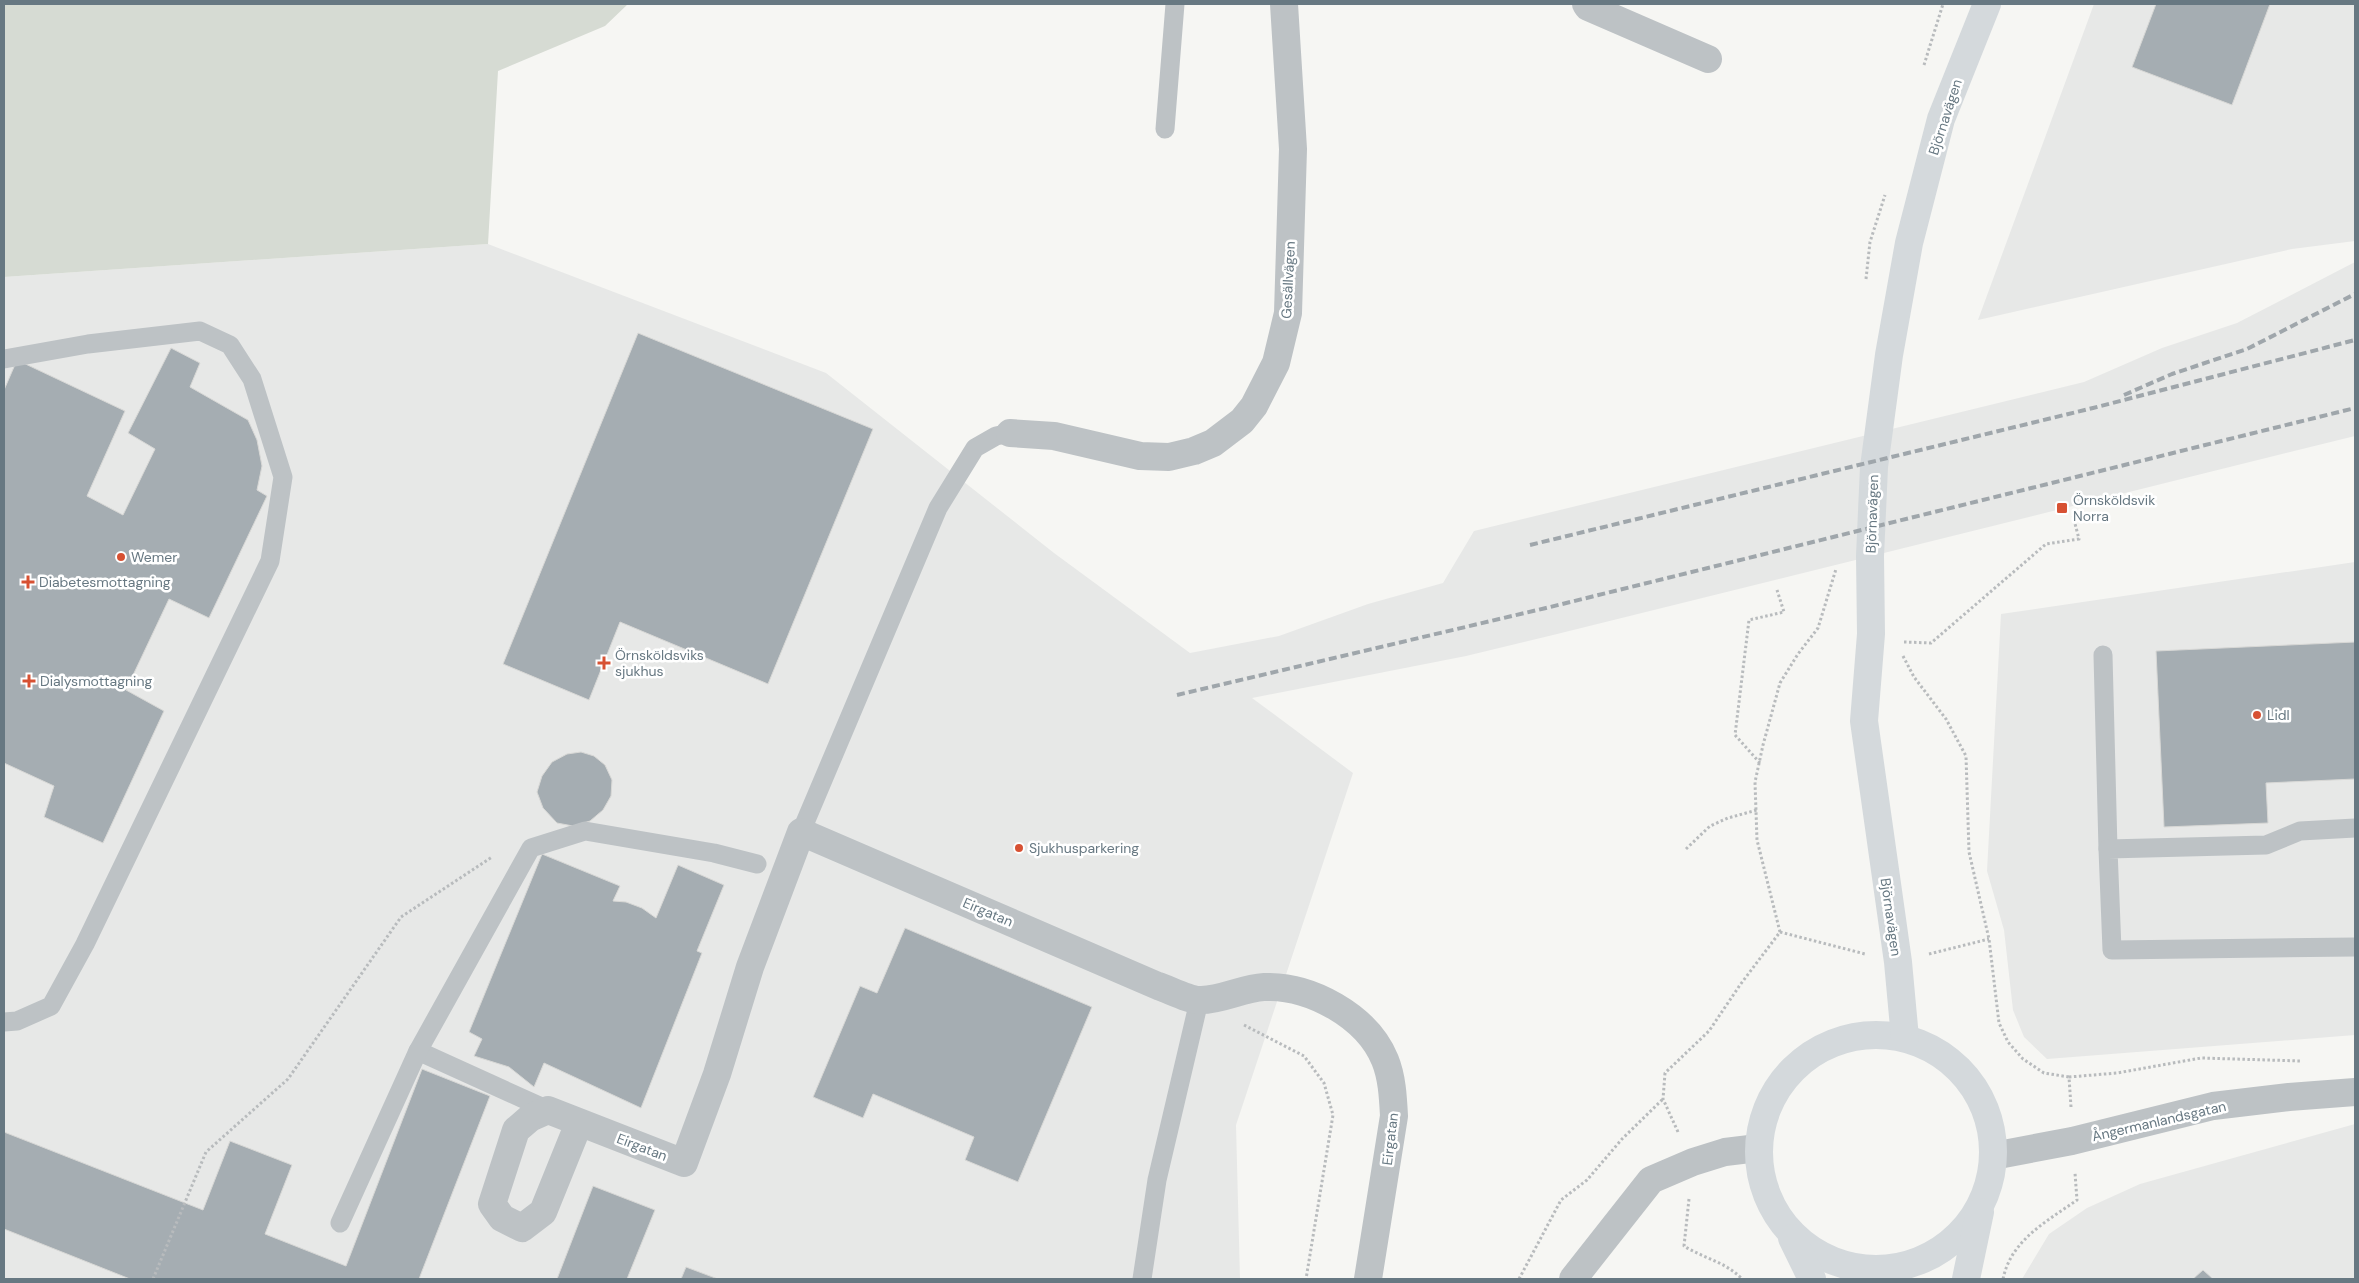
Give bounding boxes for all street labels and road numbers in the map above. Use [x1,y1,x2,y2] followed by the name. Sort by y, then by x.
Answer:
[1924,77,1966,157] street label: Björnavägen
[1277,241,1299,319] street label: Gesällvägen
[1862,474,1882,554] street label: Björnavägen
[1877,877,1905,957] street label: Björnavägen
[960,893,1016,931] street label: Eirgatan
[2090,1097,2228,1145] street label: Ångermanlandsgatan
[1378,1112,1402,1166] street label: Eirgatan
[614,1129,670,1165] street label: Eirgatan

